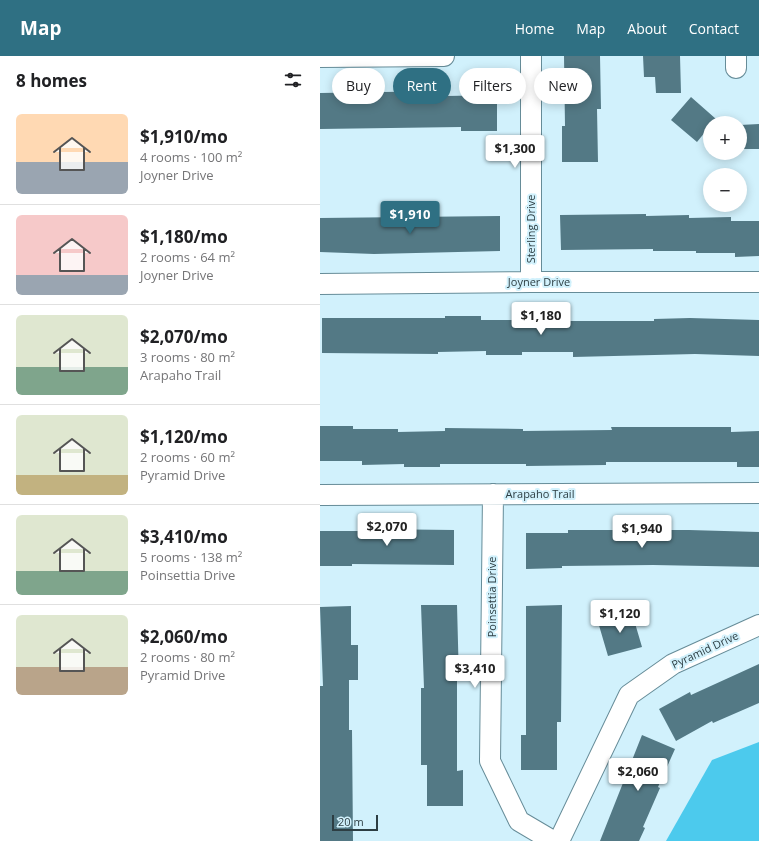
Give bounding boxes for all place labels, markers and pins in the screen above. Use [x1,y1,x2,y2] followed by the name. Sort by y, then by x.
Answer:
[482,135,548,169] pin: $1,300
[377,201,443,235] pin: $1,910
[508,302,574,336] pin: $1,180
[354,513,420,547] pin: $2,070
[609,515,675,549] pin: $1,940
[587,600,653,634] pin: $1,120
[442,655,508,689] pin: $3,410
[605,758,671,792] pin: $2,060

